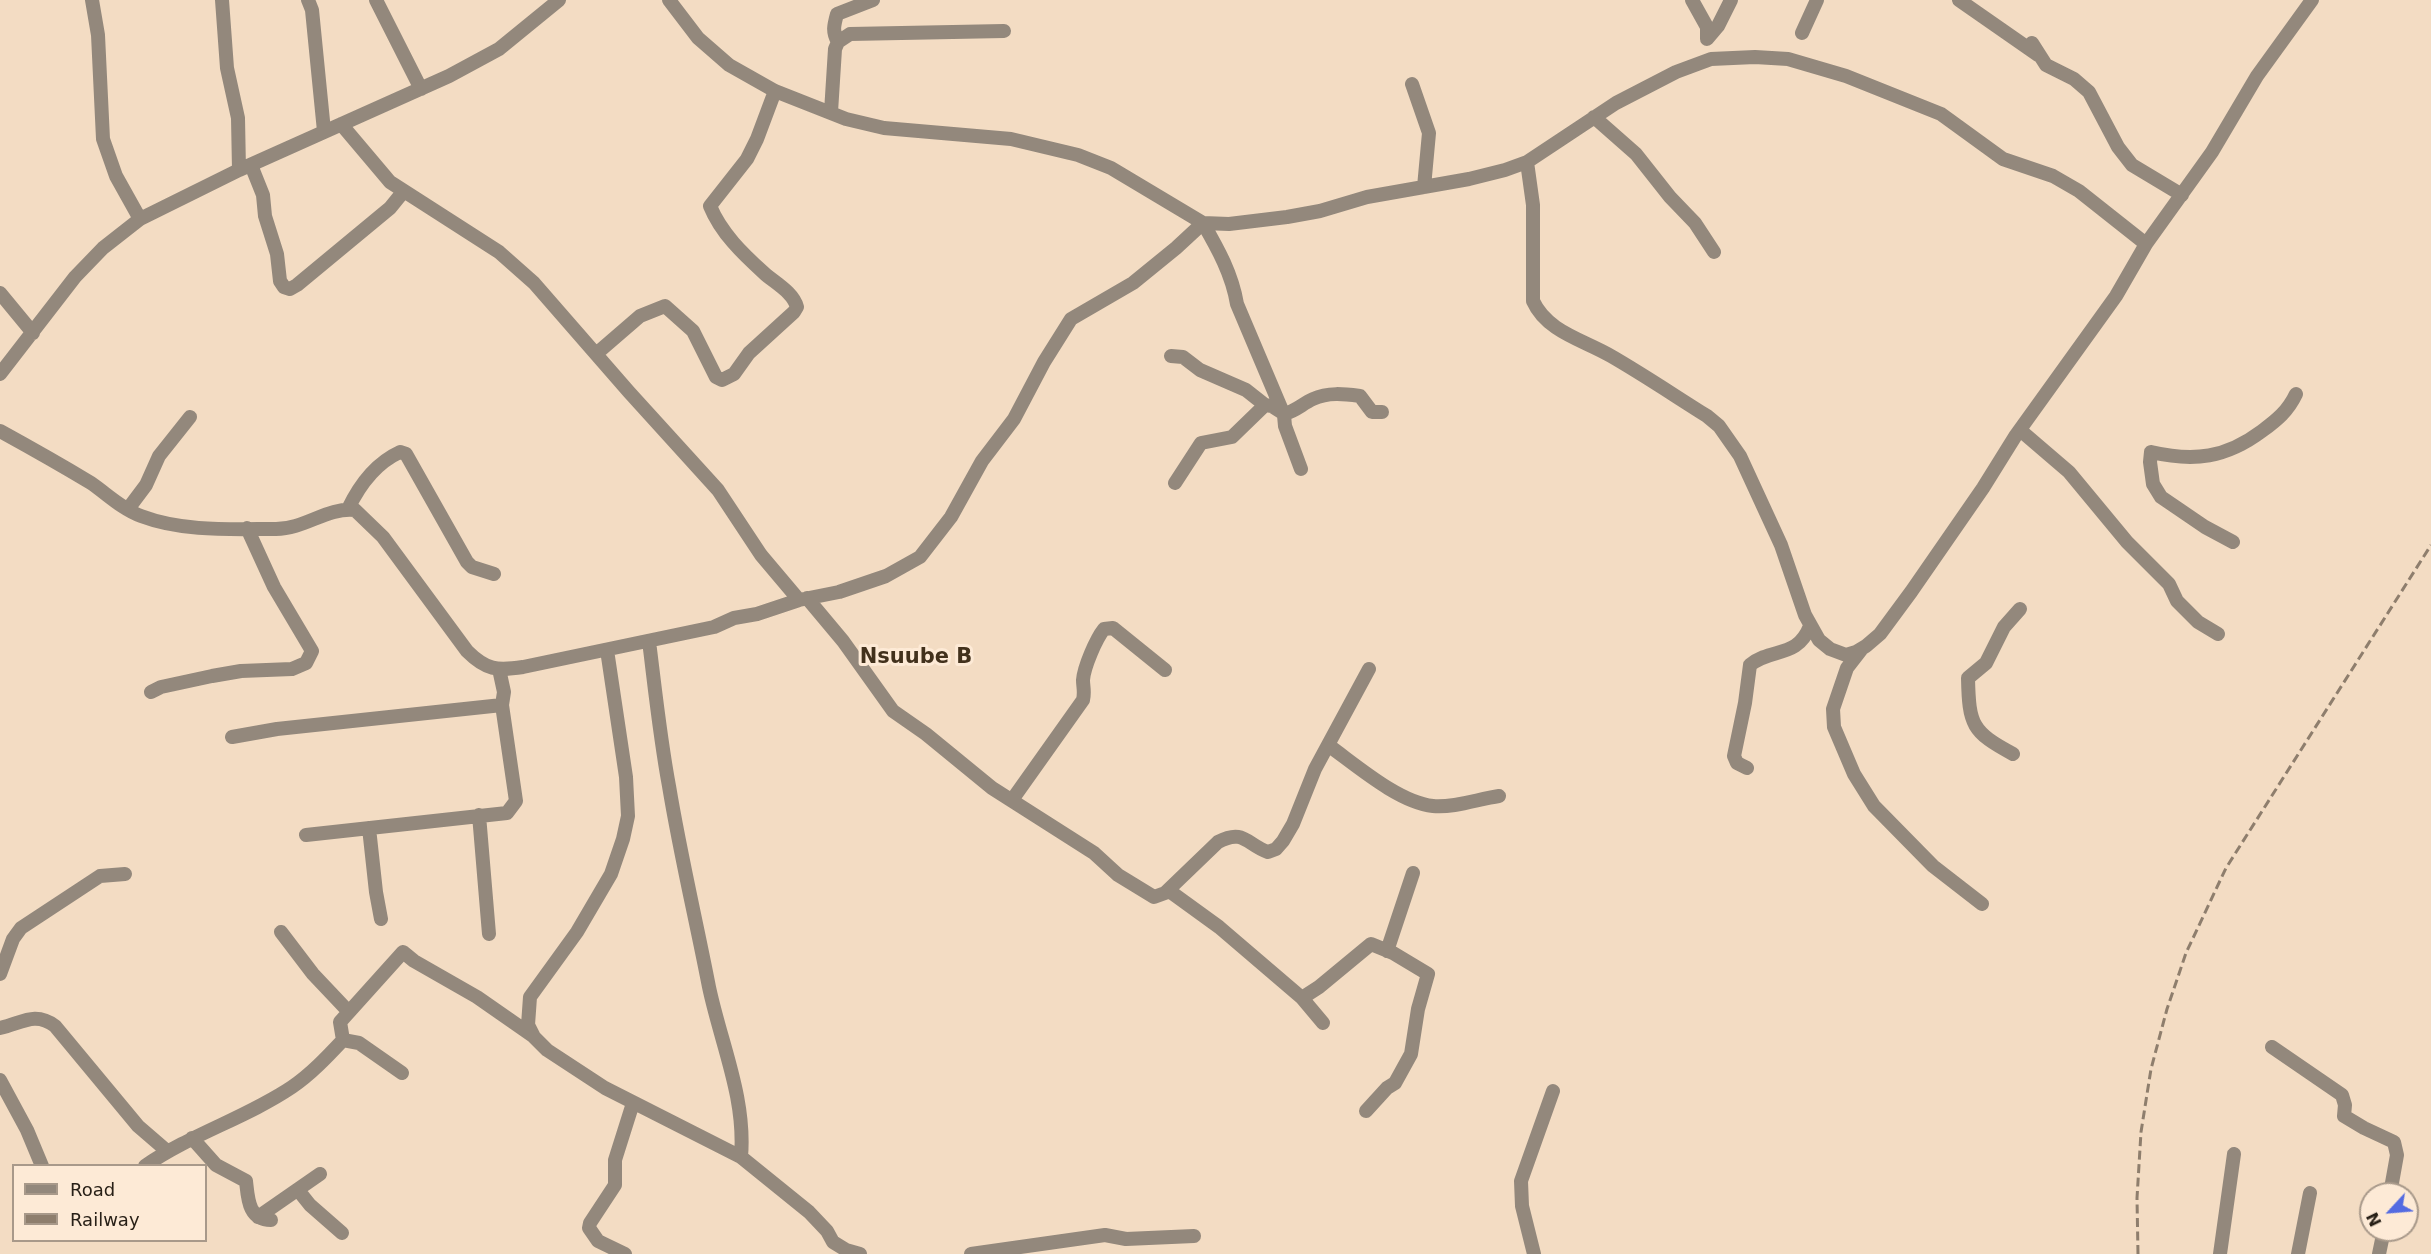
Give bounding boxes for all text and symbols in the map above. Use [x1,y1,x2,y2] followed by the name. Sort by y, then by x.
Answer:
[860,645,972,671] district label: Nsuube B
[12,1164,207,1242] legend
[70,1179,115,1200] text: Road
[2359,1182,2419,1242] north arrow
[70,1209,140,1230] text: Railway
[2363,1209,2386,1229] text: N

